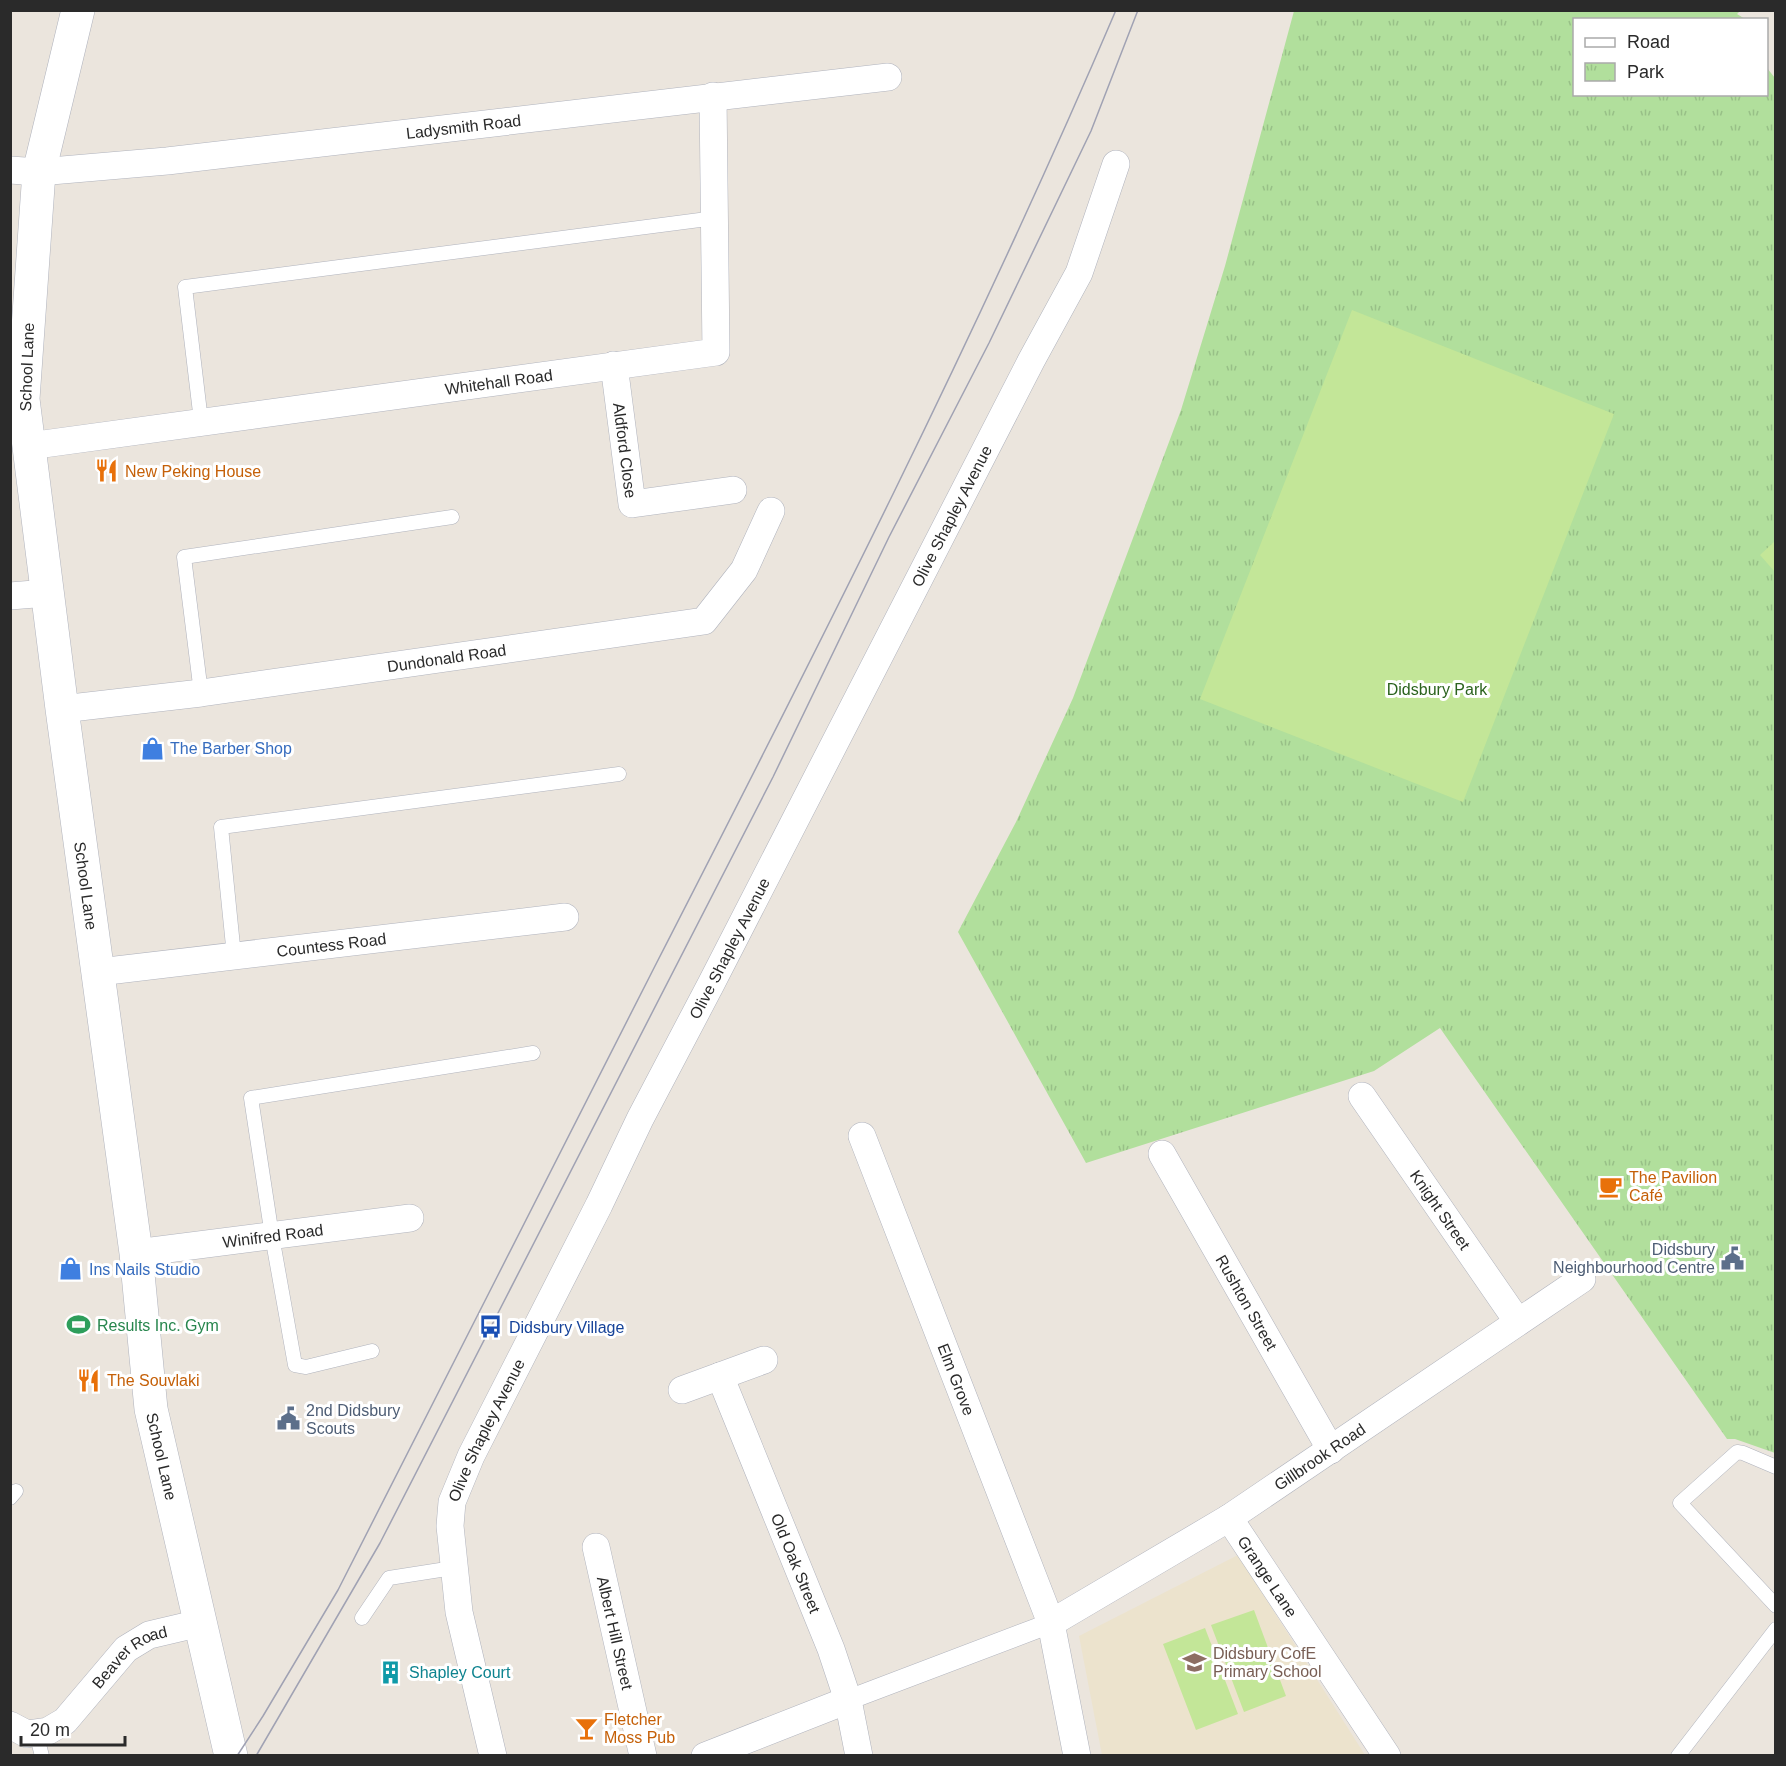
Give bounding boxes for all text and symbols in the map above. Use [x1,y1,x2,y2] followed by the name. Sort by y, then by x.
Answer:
[1573,18,1768,96] legend
[1627,32,1670,52] text: Road
[1627,62,1665,82] text: Park
[405,111,522,142] street label: Ladysmith Road
[17,322,37,412] street label: School Lane
[444,366,554,398] street label: Whitehall Road
[610,402,640,499] street label: Aldford Close
[908,442,995,589] street label: Olive Shapley Avenue
[94,458,120,484] restaurant icon: New Peking House
[125,463,261,480] place label: New Peking House
[386,641,507,675] street label: Dundonald Road
[1387,681,1488,698] park label: Didsbury Park
[139,735,165,761] shop icon: The Barber Shop
[170,740,292,757] place label: The Barber Shop
[72,840,100,931] street label: School Lane
[686,875,773,1022] street label: Olive Shapley Avenue
[276,930,387,959] street label: Countess Road
[1407,1167,1474,1253] street label: Knight Street
[1629,1169,1717,1204] place label: The Pavilion Café
[1598,1173,1624,1199] cafe icon: The Pavilion Café
[221,1221,324,1250] street label: Winifred Road
[1553,1241,1715,1276] place label: Didsbury Neighbourhood Centre
[1720,1245,1746,1271] public building icon: Didsbury Neighbourhood Centre
[1213,1252,1281,1354] street label: Rushton Street
[58,1256,84,1282] shop icon: Ins Nails Studio
[89,1261,200,1278] place label: Ins Nails Studio
[66,1312,92,1338] sports icon: Results Inc. Gym
[478,1314,504,1340] bus stop icon: Didsbury Village
[97,1317,219,1334] place label: Results Inc. Gym
[509,1319,624,1336] place label: Didsbury Village
[935,1341,978,1418] street label: Elm Grove
[445,1356,528,1504] street label: Olive Shapley Avenue
[76,1367,102,1393] restaurant icon: The Souvlaki
[107,1372,200,1389] place label: The Souvlaki
[306,1402,400,1437] place label: 2nd Didsbury Scouts
[275,1406,301,1432] public building icon: 2nd Didsbury Scouts
[144,1411,180,1502] street label: School Lane
[1271,1420,1368,1493] street label: Gillbrook Road
[768,1511,824,1616] street label: Old Oak Street
[1235,1533,1301,1620] street label: Grange Lane
[594,1575,636,1692] street label: Albert Hill Street
[88,1623,169,1691] street label: Beaver Road
[1213,1645,1321,1680] place label: Didsbury CofE Primary School
[1182,1649,1208,1675] school or university icon: Didsbury CofE Primary School
[378,1659,404,1685] building icon: Shapley Court
[409,1664,511,1681] place label: Shapley Court
[21,1709,124,1747] scale bar
[604,1711,675,1746] place label: Fletcher Moss Pub
[573,1715,599,1741] bar icon: Fletcher Moss Pub
[30,1720,70,1740] text: 20 m

